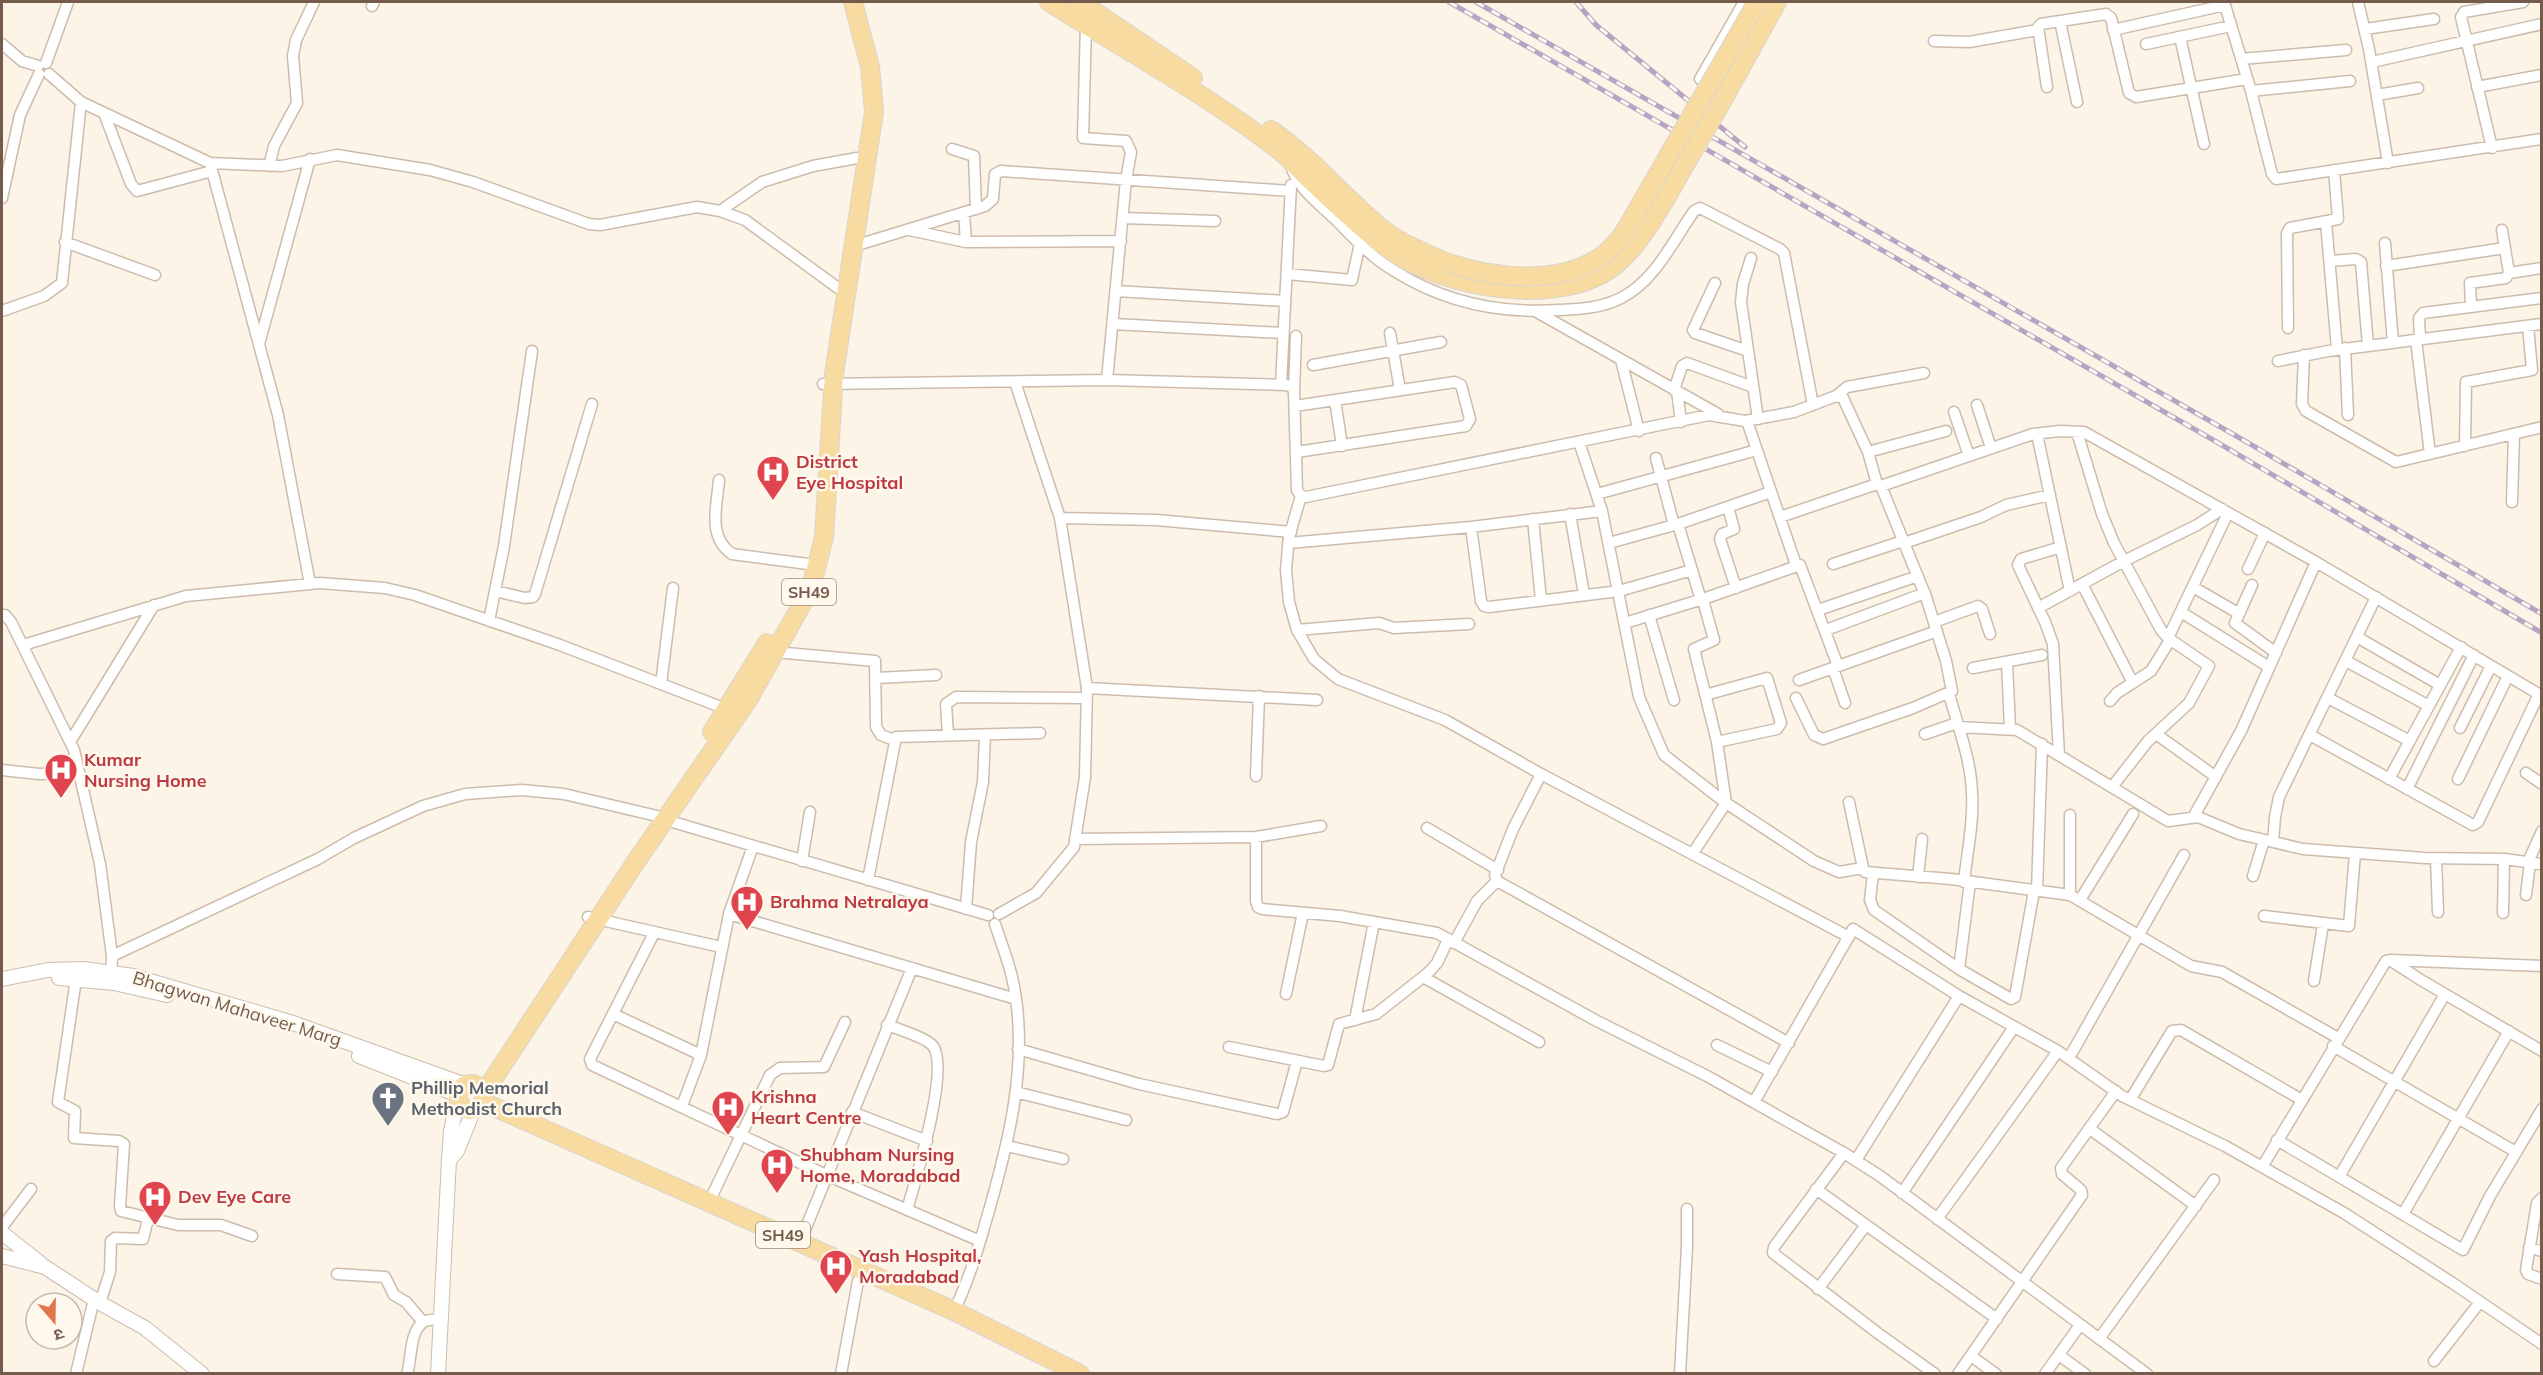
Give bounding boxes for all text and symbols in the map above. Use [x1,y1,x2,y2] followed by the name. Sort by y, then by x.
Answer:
[796,450,903,494] place label: District Eye Hospital
[755,454,791,501] hospital icon: District Eye Hospital
[782,579,836,605] road number: SH49
[84,748,207,792] place label: Kumar Nursing Home
[43,752,79,799] hospital icon: Kumar Nursing Home
[729,884,765,931] hospital icon: Brahma Netralaya
[770,890,929,913] place label: Brahma Netralaya
[130,966,344,1051] street label: Bhagwan Mahaveer Marg
[411,1076,562,1120] place label: Phillip Memorial Methodist Church
[370,1080,406,1127] church icon: Phillip Memorial Methodist Church
[751,1085,861,1129] place label: Krishna Heart Centre
[710,1089,746,1136] hospital icon: Krishna Heart Centre
[800,1143,960,1187] place label: Shubham Nursing Home, Moradabad
[759,1147,795,1194] hospital icon: Shubham Nursing Home, Moradabad
[137,1179,173,1226] hospital icon: Dev Eye Care
[178,1185,291,1208] place label: Dev Eye Care
[756,1222,810,1248] road number: SH49
[858,1244,982,1288] place label: Yash Hospital, Moradabad
[818,1248,854,1295] hospital icon: Yash Hospital, Moradabad
[24,1291,84,1351] north arrow
[51,1324,67,1346] text: उ

